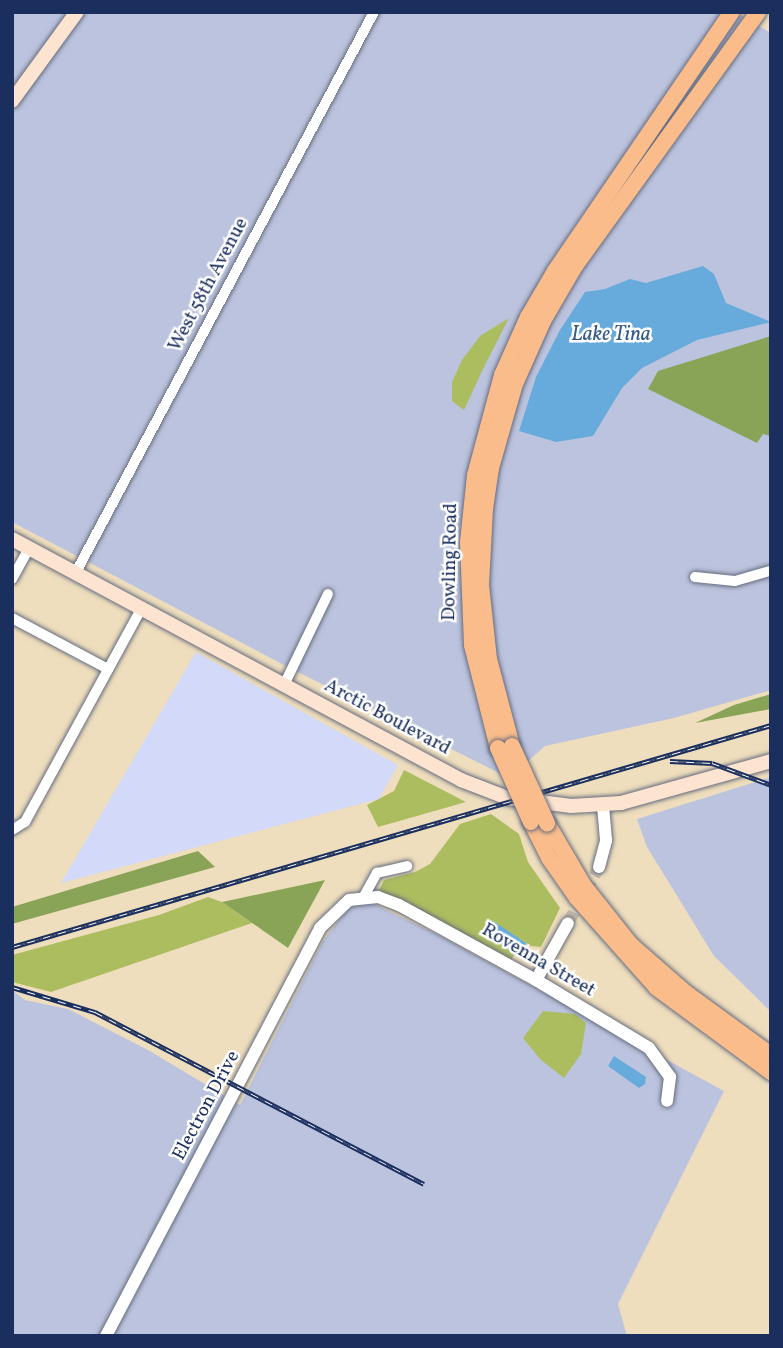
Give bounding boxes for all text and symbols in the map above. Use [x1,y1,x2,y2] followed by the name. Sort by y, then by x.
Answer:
[164,214,254,356] street label: West 58th Avenue
[571,322,651,348] water label: Lake Tina
[439,503,463,621] street label: Dowling Road
[320,675,454,761] street label: Arctic Boulevard
[477,919,599,1003] street label: Rovenna Street
[169,1047,245,1165] street label: Electron Drive

